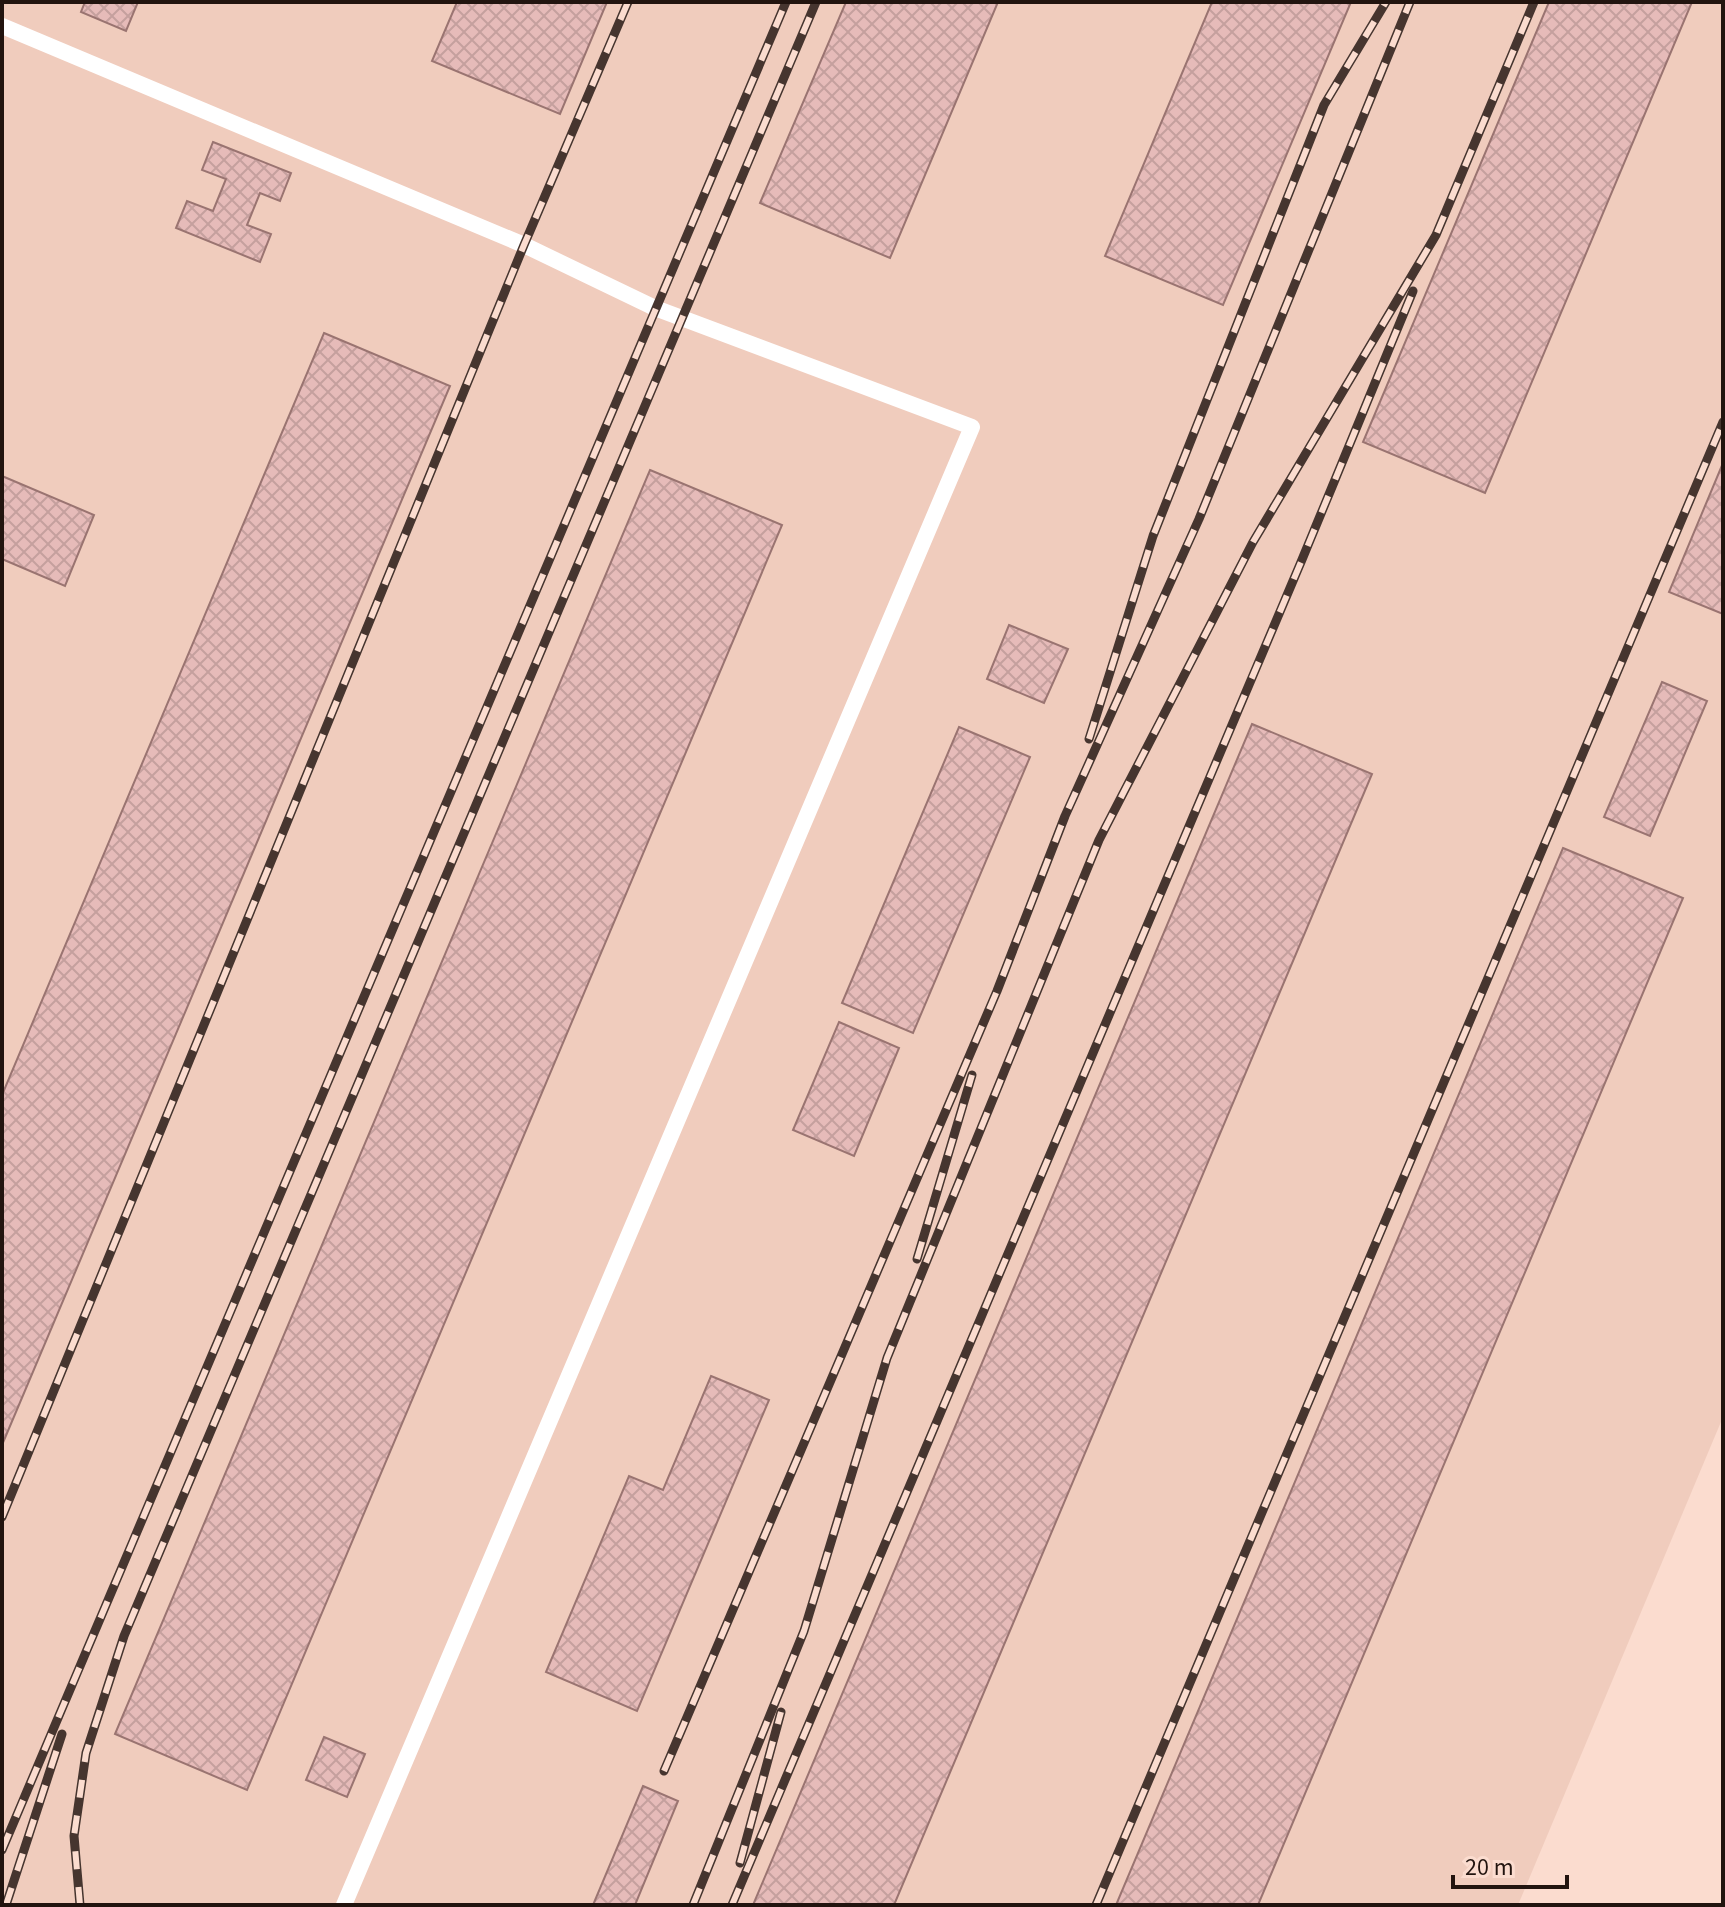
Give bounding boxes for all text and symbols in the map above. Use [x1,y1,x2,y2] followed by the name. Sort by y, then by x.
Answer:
[1453,1839,1567,1889] scale bar
[1465,1850,1514,1885] text: 20 m

